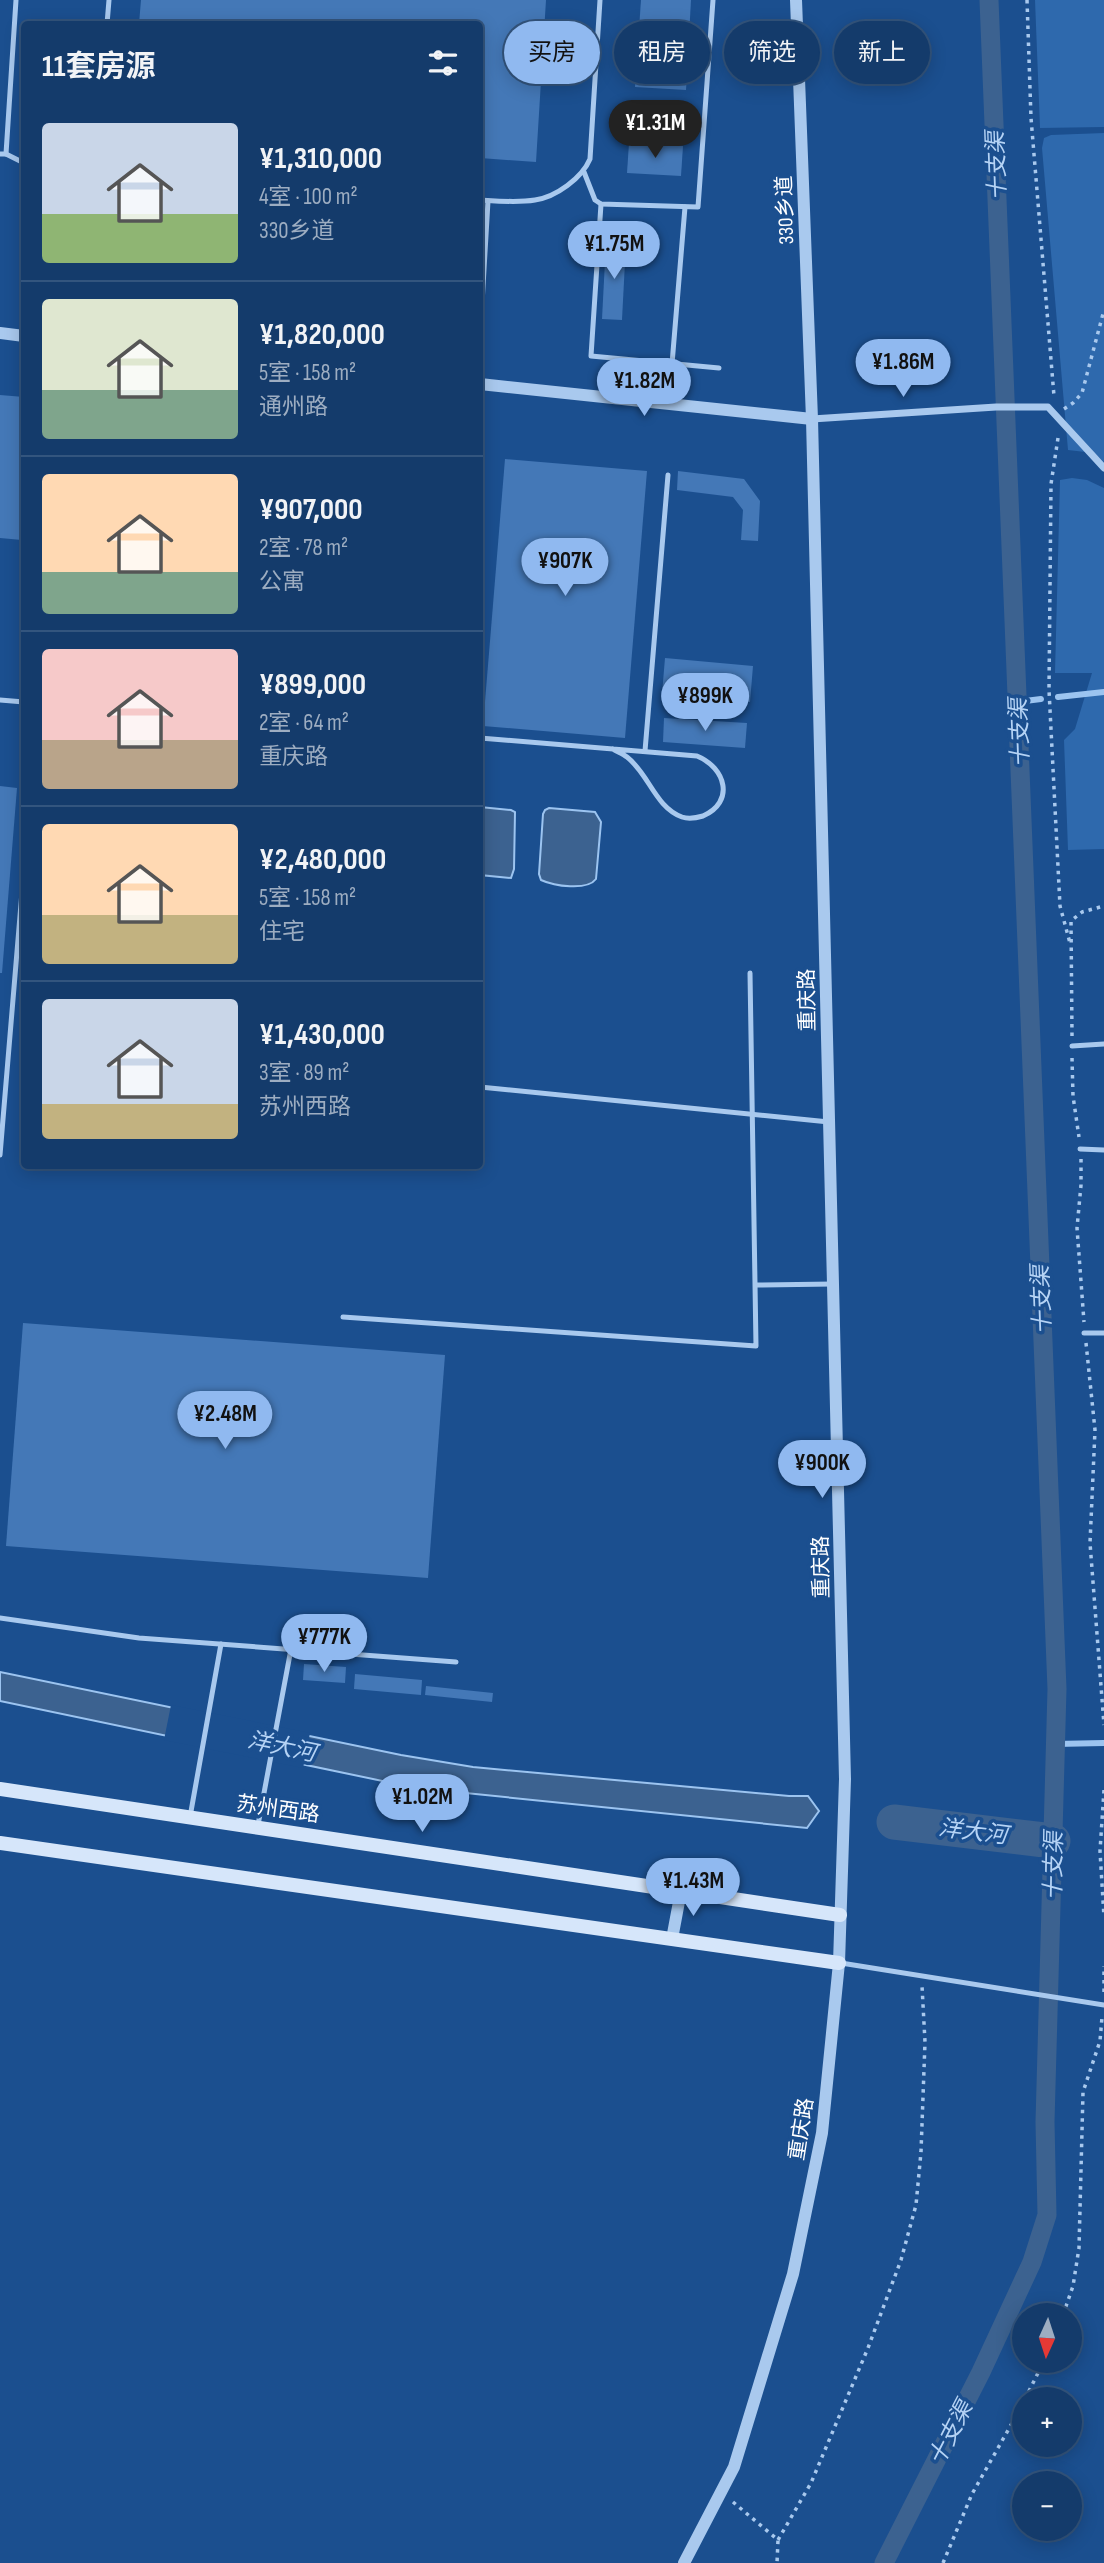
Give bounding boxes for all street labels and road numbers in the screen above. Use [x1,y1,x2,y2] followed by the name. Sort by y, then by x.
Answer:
[772,175,799,245] street label: 330乡道
[794,968,821,1032] street label: 重庆路
[808,1535,835,1599] street label: 重庆路
[235,1791,321,1828] street label: 苏州西路
[784,2096,819,2162] street label: 重庆路

